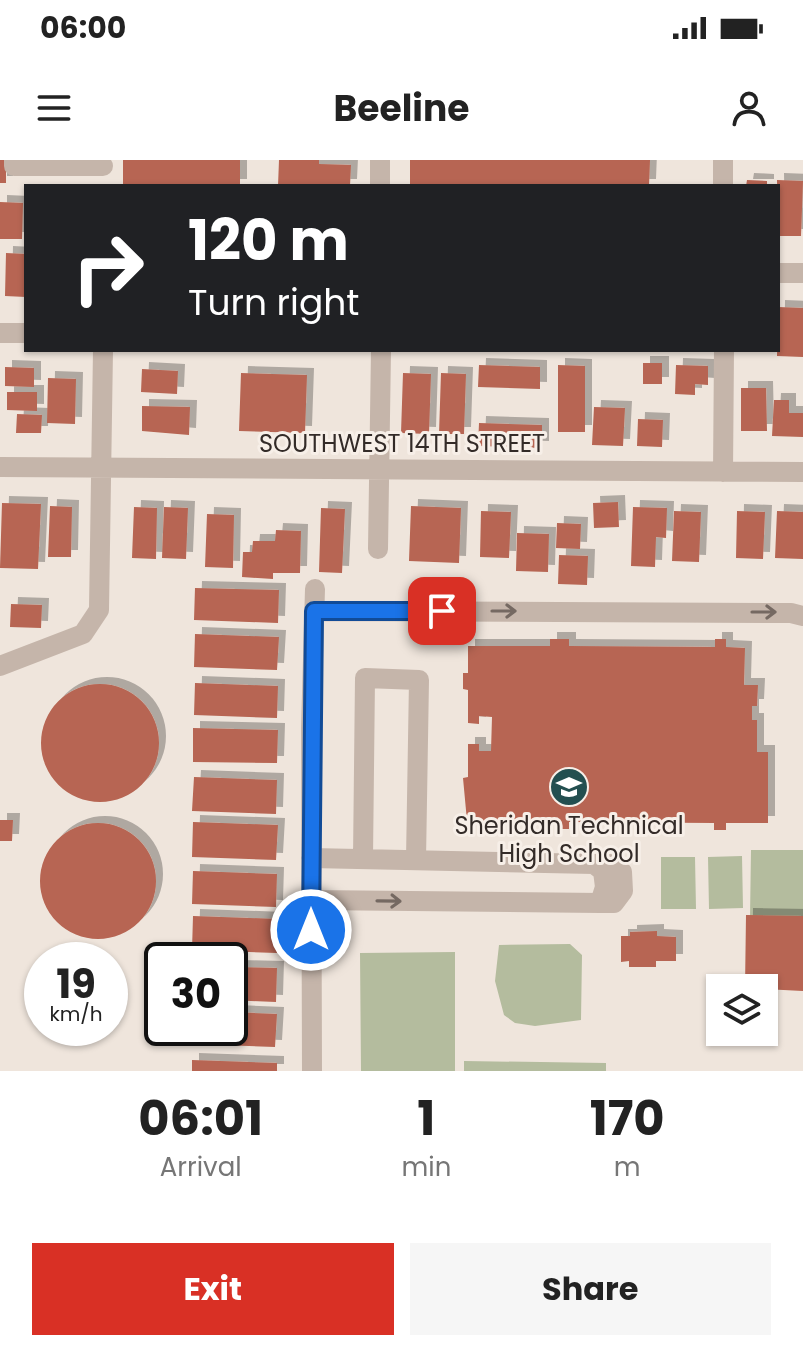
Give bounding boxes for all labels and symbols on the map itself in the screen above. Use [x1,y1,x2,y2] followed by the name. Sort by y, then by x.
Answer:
[259,427,545,460] street label: SOUTHWEST 14TH STREET
[408,577,476,645] pin
[490,603,517,619] one-way arrow
[750,605,777,620] one-way arrow
[548,766,590,808] school or university icon: Sheridan Technical High School
[454,809,684,870] place label: Sheridan Technical High School
[269,888,353,972] position arrow
[375,893,402,909] one-way arrow
[144,942,248,1046] speed limit sign: 30

